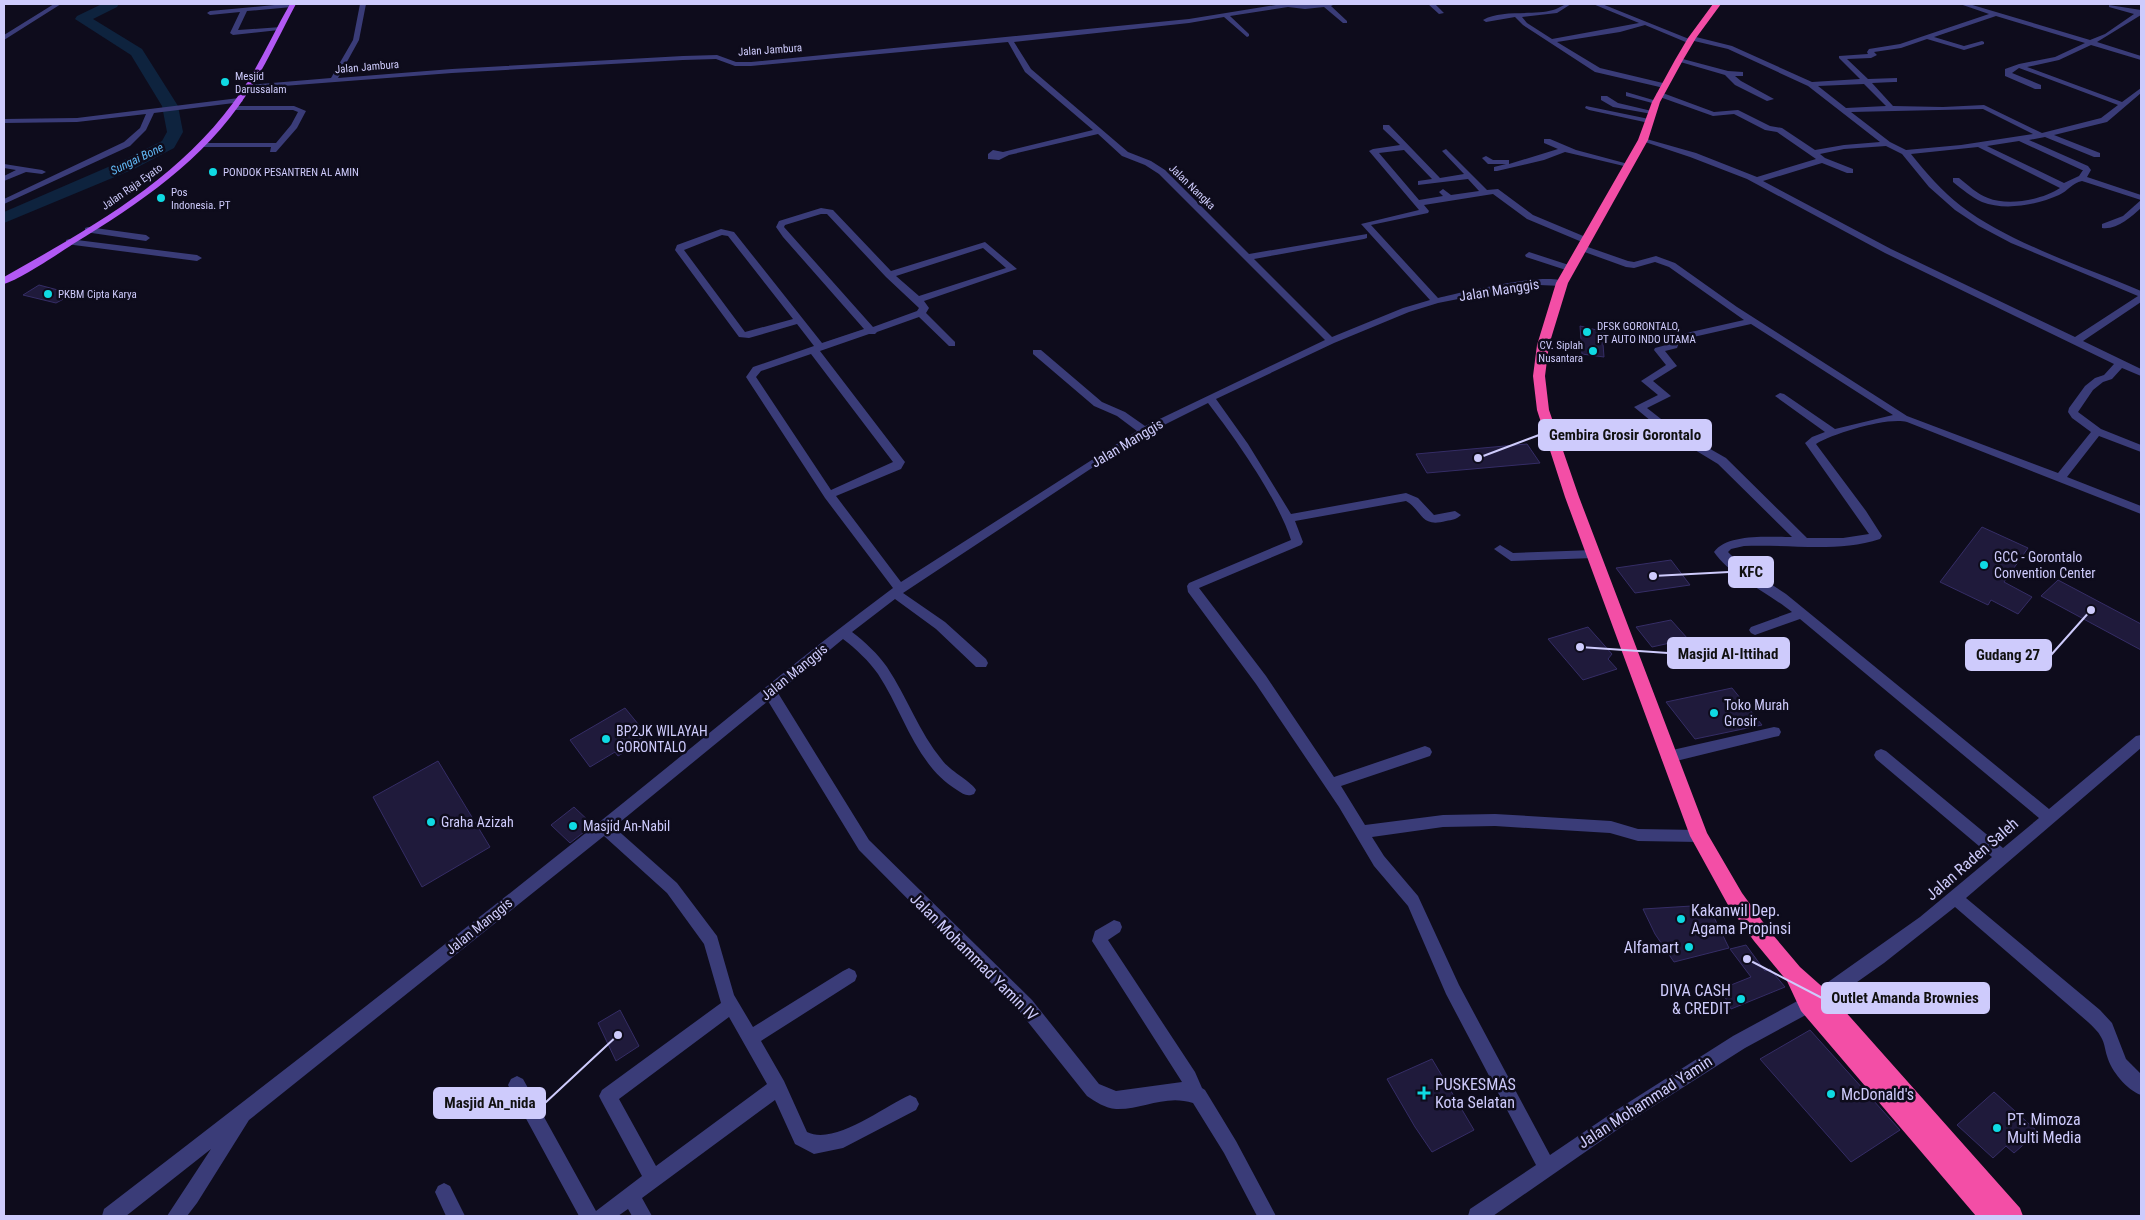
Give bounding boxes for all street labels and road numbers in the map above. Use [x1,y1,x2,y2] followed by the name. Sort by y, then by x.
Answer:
[737,41,803,59] street label: Jalan Jambura
[334,58,400,76] street label: Jalan Jambura
[99,161,165,213] street label: Jalan Raja Eyato
[1166,162,1218,212] street label: Jalan Nangka
[1458,276,1540,304] street label: Jalan Manggis
[1088,415,1166,471] street label: Jalan Manggis
[758,640,830,704] street label: Jalan Manggis
[1922,814,2022,904] street label: Jalan Raden Saleh
[906,889,1042,1025] street label: Jalan Mohammad Yamin IV
[443,894,515,958] street label: Jalan Manggis
[1574,1052,1716,1152] street label: Jalan Mohammad Yamin

